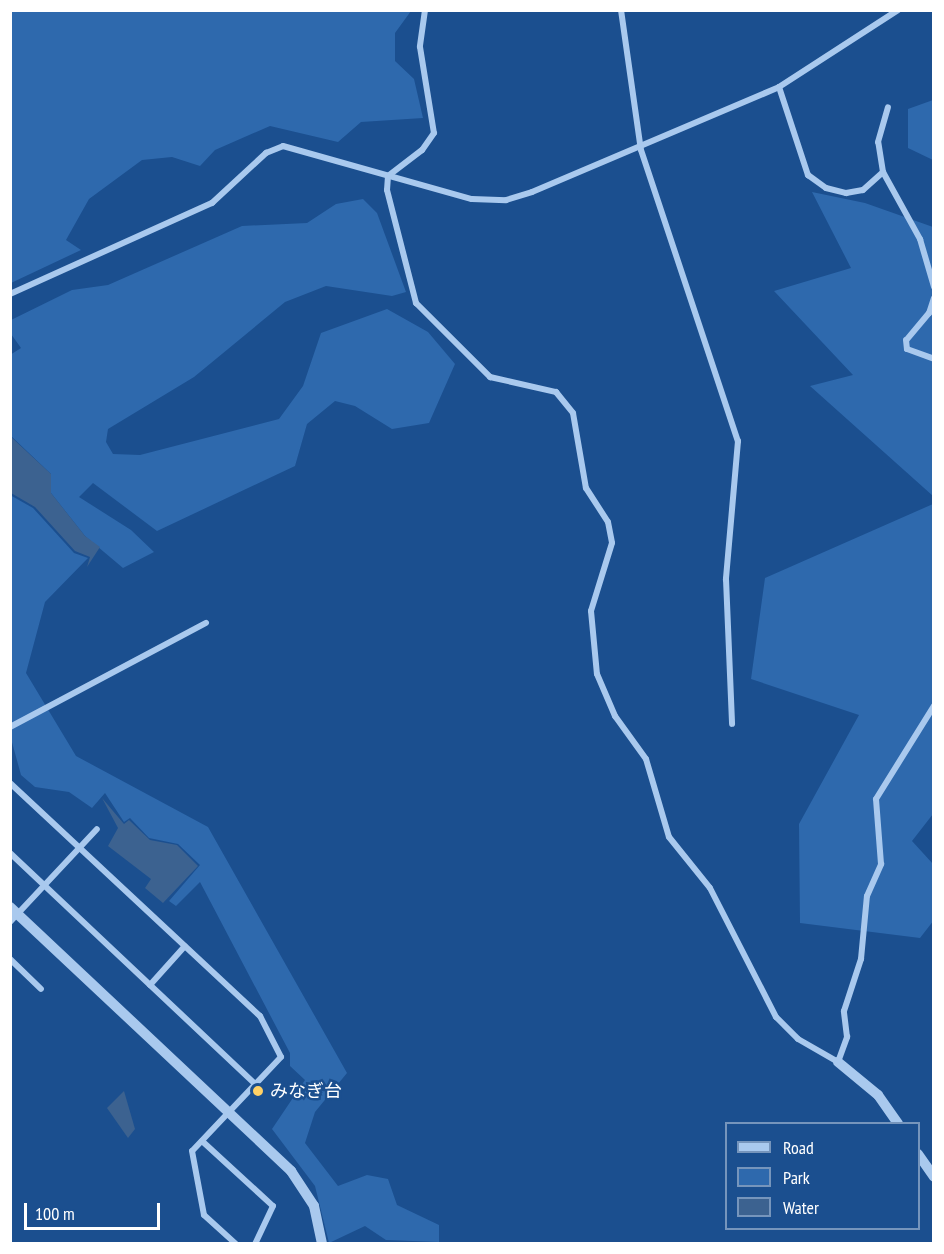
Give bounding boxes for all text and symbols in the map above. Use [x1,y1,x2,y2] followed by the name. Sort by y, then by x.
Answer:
[270,1080,342,1102] place label: みなぎ台
[251,1084,265,1098] marker: みなぎ台
[725,1122,920,1230] legend
[783,1136,814,1159] text: Road
[783,1166,810,1189] text: Park
[27,1191,164,1229] scale bar
[783,1196,819,1219] text: Water
[35,1202,75,1225] text: 100 m

